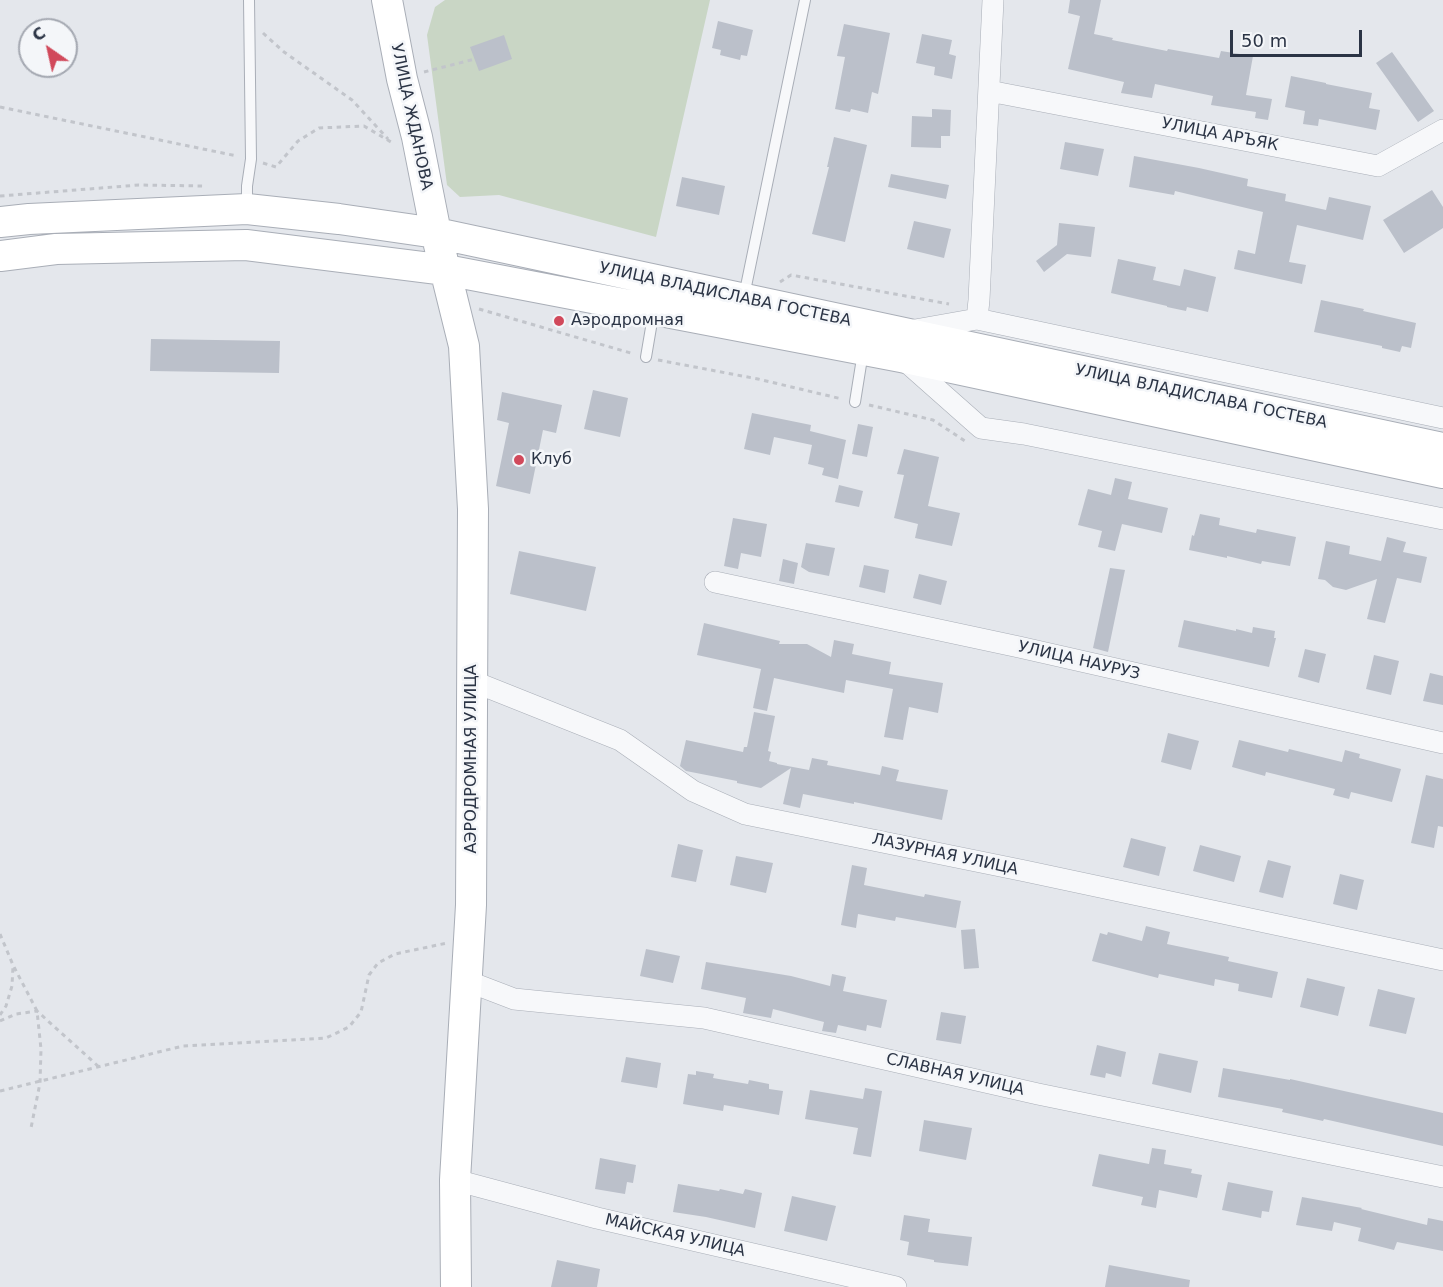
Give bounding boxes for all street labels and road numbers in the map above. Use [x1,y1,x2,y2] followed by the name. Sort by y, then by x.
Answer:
[386,42,436,192] street label: УЛИЦА ЖДАНОВА
[1160,114,1280,156] street label: УЛИЦА АРЪЯК
[597,259,853,331] street label: УЛИЦА ВЛАДИСЛАВА ГОСТЕВА
[1073,361,1329,433] street label: УЛИЦА ВЛАДИСЛАВА ГОСТЕВА
[1016,638,1142,684] street label: УЛИЦА НАУРУЗ
[462,664,482,854] street label: АЭРОДРОМНАЯ УЛИЦА
[870,830,1020,880] street label: ЛАЗУРНАЯ УЛИЦА
[884,1050,1026,1100] street label: СЛАВНАЯ УЛИЦА
[603,1211,747,1261] street label: МАЙСКАЯ УЛИЦА

